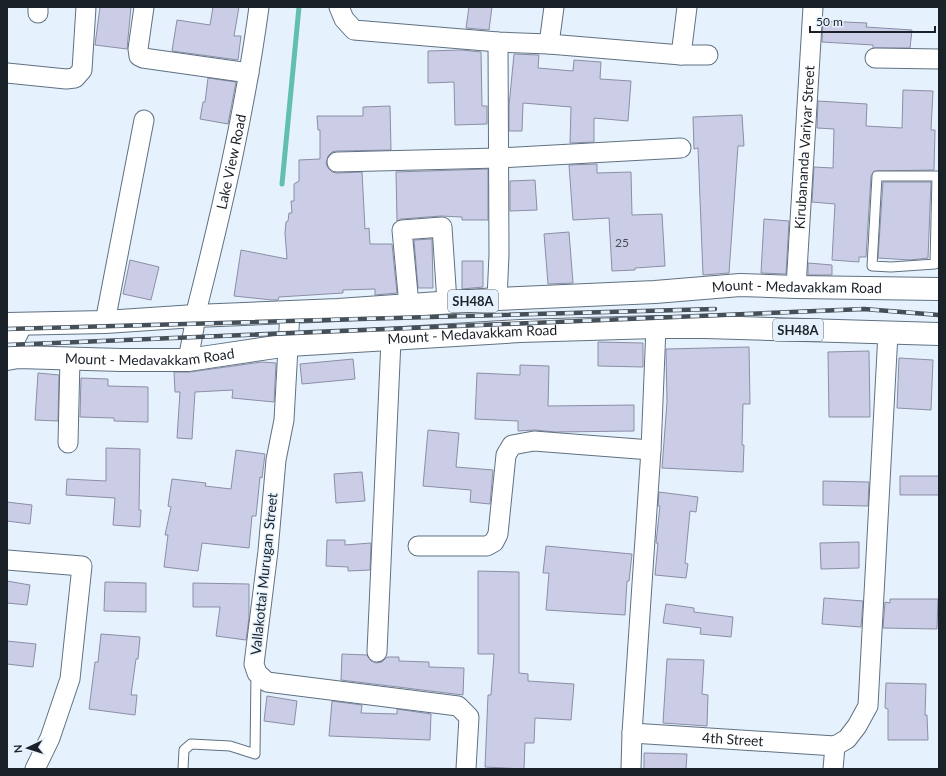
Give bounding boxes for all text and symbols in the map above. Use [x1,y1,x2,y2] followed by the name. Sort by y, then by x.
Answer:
[810,8,935,34] scale bar
[816,14,843,29] text: 50 m
[791,65,817,230] street label: Kirubananda Variyar Street
[212,113,249,211] street label: Lake View Road
[615,235,629,250] house number: 25
[711,276,882,296] street label: Mount - Medavakkam Road
[448,290,498,312] road number: SH48A
[773,319,823,341] road number: SH48A
[387,321,557,347] street label: Mount - Medavakkam Road
[65,344,235,368] street label: Mount - Medavakkam Road
[247,492,280,656] street label: Vallakottai Murugan Street
[8,728,48,768] north arrow
[702,729,764,749] street label: 4th Street
[11,744,24,753] text: N

